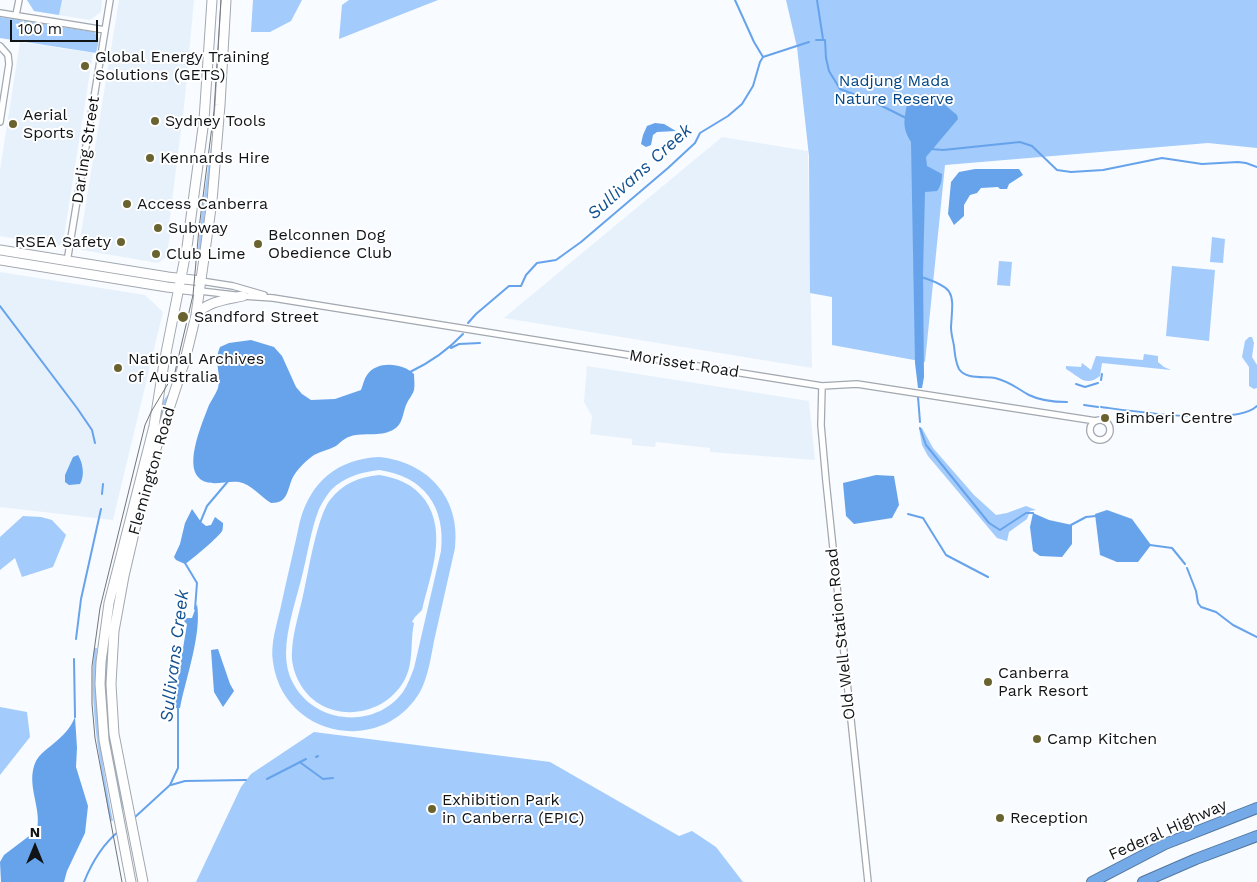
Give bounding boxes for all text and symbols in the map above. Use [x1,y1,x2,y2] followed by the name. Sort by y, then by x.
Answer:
[12,10,100,42] scale bar
[18,20,62,38] text: 100 m
[95,47,269,85] place label: Global Energy Training Solutions (GETS)
[79,60,91,72] marker: Global Energy Training Solutions (GETS)
[834,71,954,109] park label: Nadjung Mada Nature Reserve
[68,95,104,205] street label: Darling Street
[23,105,74,143] place label: Aerial Sports
[165,111,266,131] place label: Sydney Tools
[149,115,161,127] marker: Sydney Tools
[7,118,19,130] marker: Aerial Sports
[583,119,697,225] water label: Sullivans Creek
[160,148,270,168] place label: Kennards Hire
[144,152,156,164] marker: Kennards Hire
[137,194,268,214] place label: Access Canberra
[121,198,133,210] marker: Access Canberra
[168,218,228,238] place label: Subway
[152,222,164,234] marker: Subway
[268,225,392,263] place label: Belconnen Dog Obedience Club
[15,232,111,252] place label: RSEA Safety
[115,236,127,248] marker: RSEA Safety
[252,238,264,250] marker: Belconnen Dog Obedience Club
[166,244,246,264] place label: Club Lime
[150,248,162,260] marker: Club Lime
[194,307,319,327] place label: Sandford Street
[176,310,190,324] marker: Sandford Street
[628,346,740,382] street label: Morisset Road
[128,349,264,387] place label: National Archives of Australia
[112,362,124,374] marker: National Archives of Australia
[125,405,179,537] street label: Flemington Road
[1115,408,1233,428] place label: Bimberi Centre
[1099,412,1111,424] marker: Bimberi Centre
[822,547,860,721] street label: Old Well Station Road
[156,589,194,723] water label: Sullivans Creek
[998,663,1088,701] place label: Canberra Park Resort
[982,676,994,688] marker: Canberra Park Resort
[1047,729,1157,749] place label: Camp Kitchen
[1031,733,1043,745] marker: Camp Kitchen
[442,790,584,828] place label: Exhibition Park in Canberra (EPIC)
[1106,795,1230,865] street label: Federal Highway
[426,803,438,815] marker: Exhibition Park in Canberra (EPIC)
[1010,808,1088,828] place label: Reception
[994,812,1006,824] marker: Reception
[10,822,60,872] north arrow
[30,824,40,840] text: N

